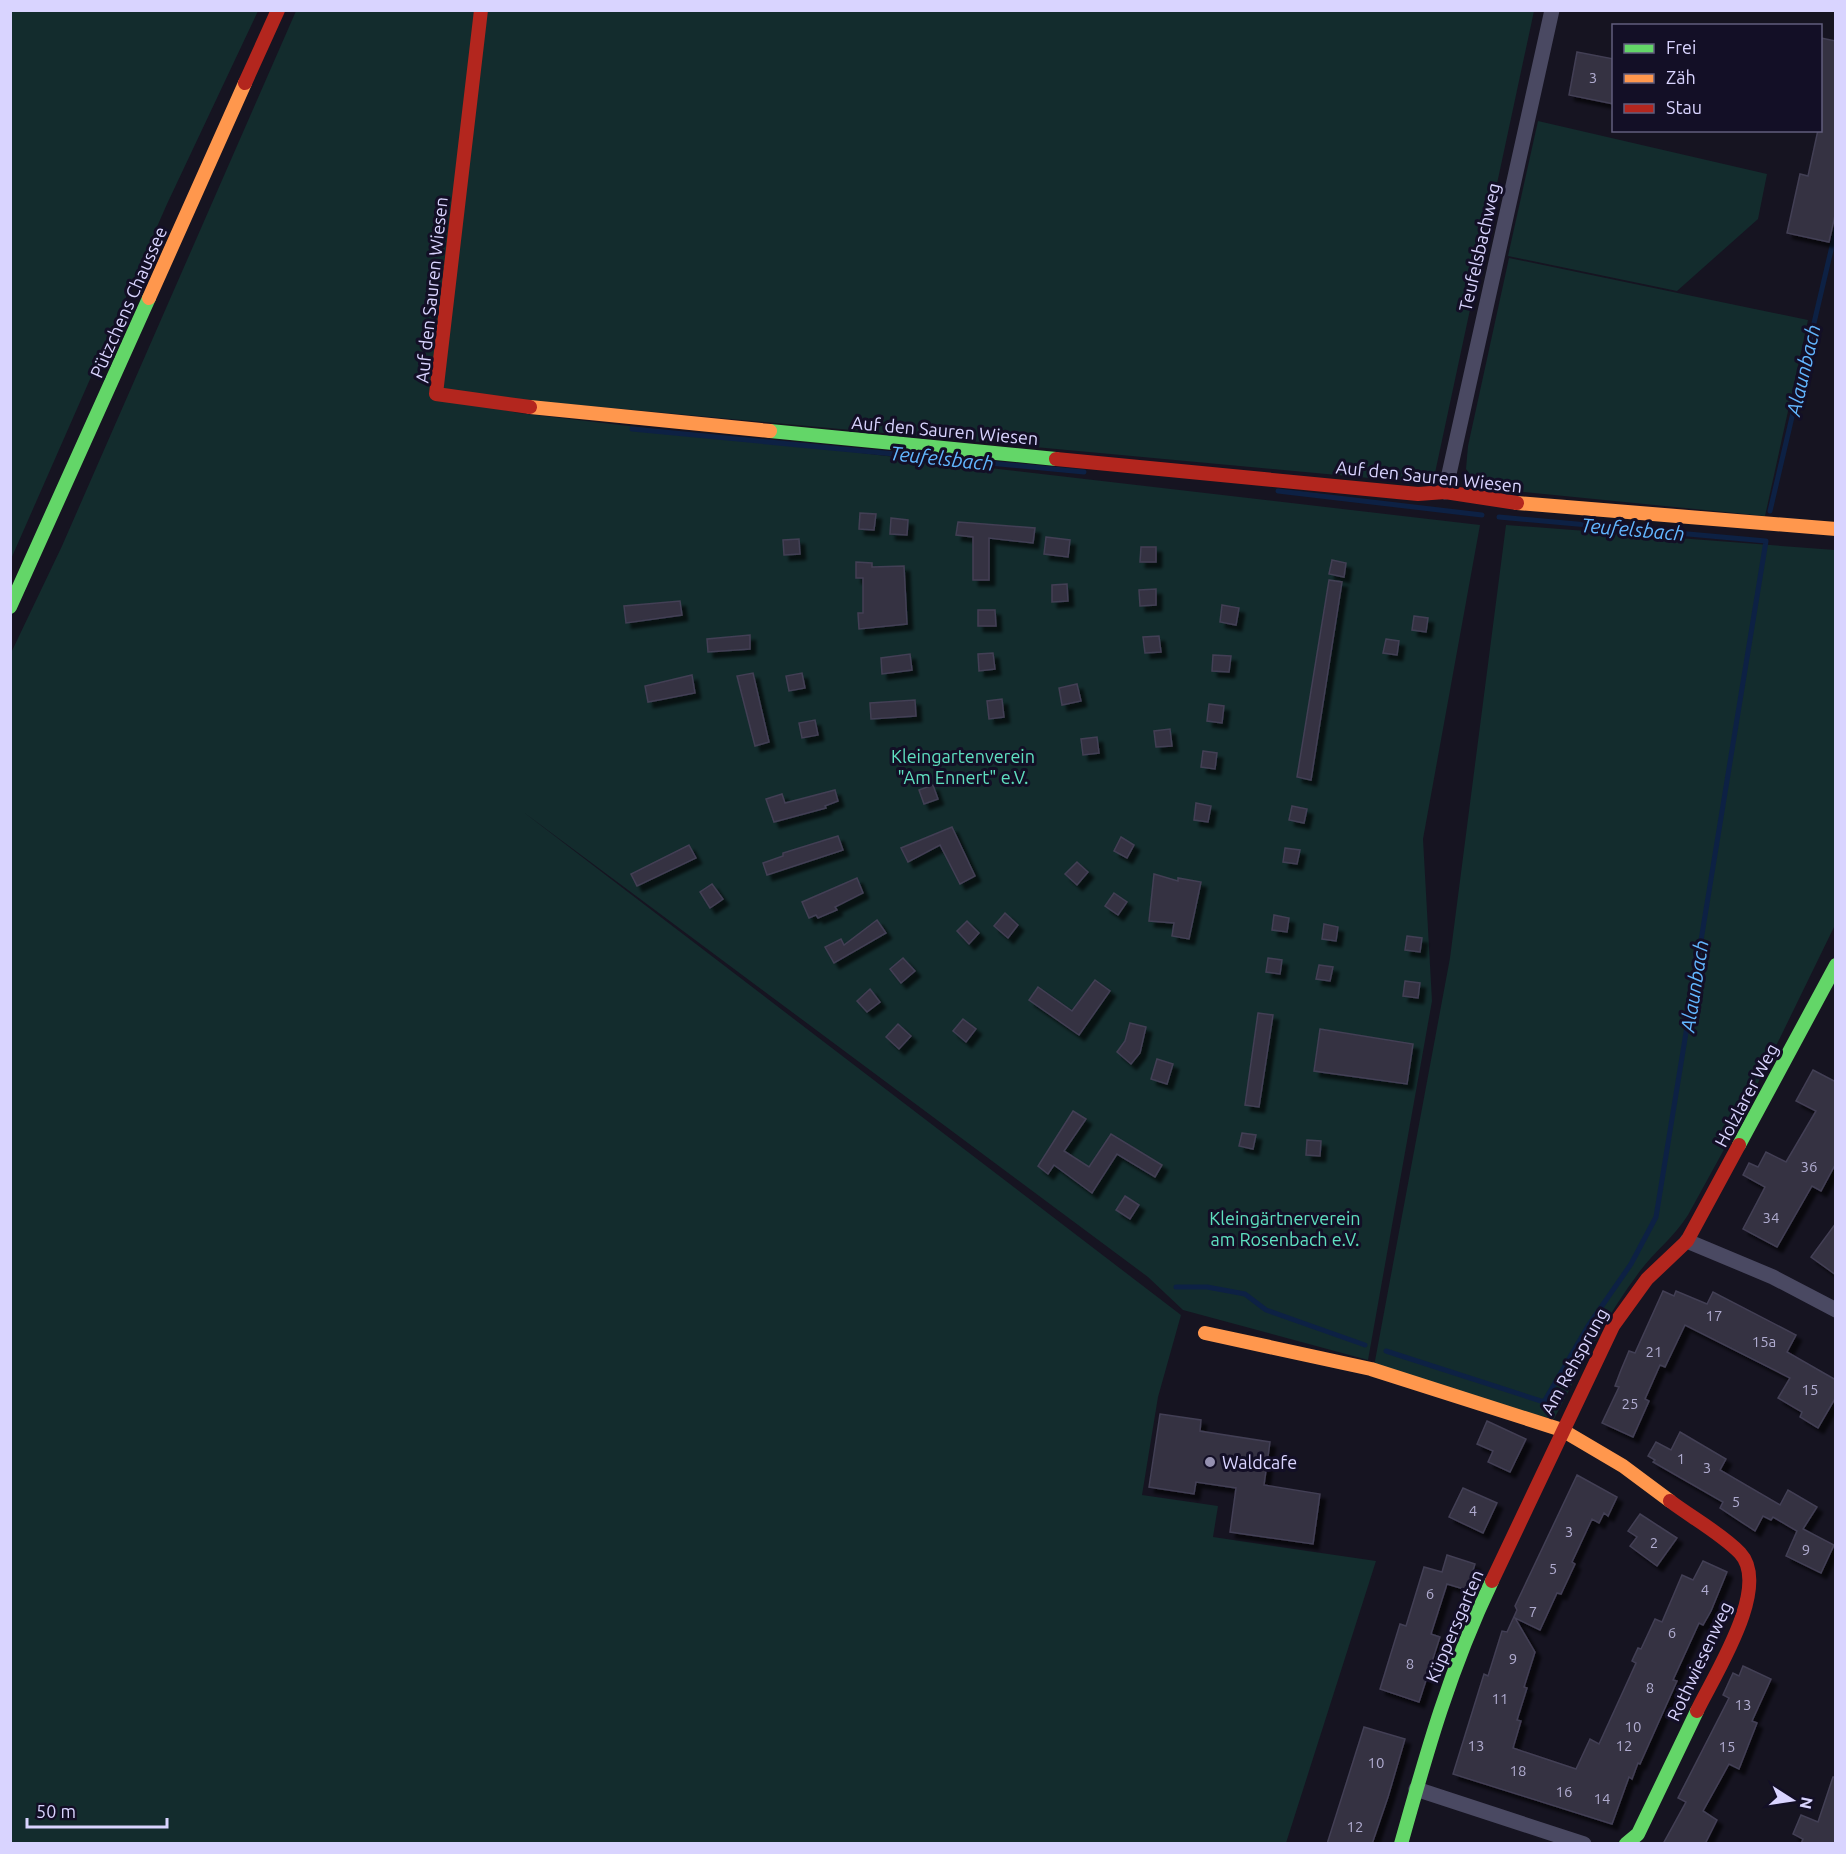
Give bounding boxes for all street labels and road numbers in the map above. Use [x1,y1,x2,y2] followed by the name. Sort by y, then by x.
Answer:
[1454,181,1504,313] street label: Teufelsbachweg
[411,196,451,384] street label: Auf den Sauren Wiesen
[86,223,170,381] street label: Pützchens Chaussee
[851,412,1039,448] street label: Auf den Sauren Wiesen
[1335,456,1523,496] street label: Auf den Sauren Wiesen
[1710,1040,1782,1150] street label: Holzlarer Weg
[1536,1304,1612,1418] street label: Am Rehsprung
[1421,1567,1487,1685] street label: Küppersgarten
[1663,1598,1735,1724] street label: Rothwiesenweg

